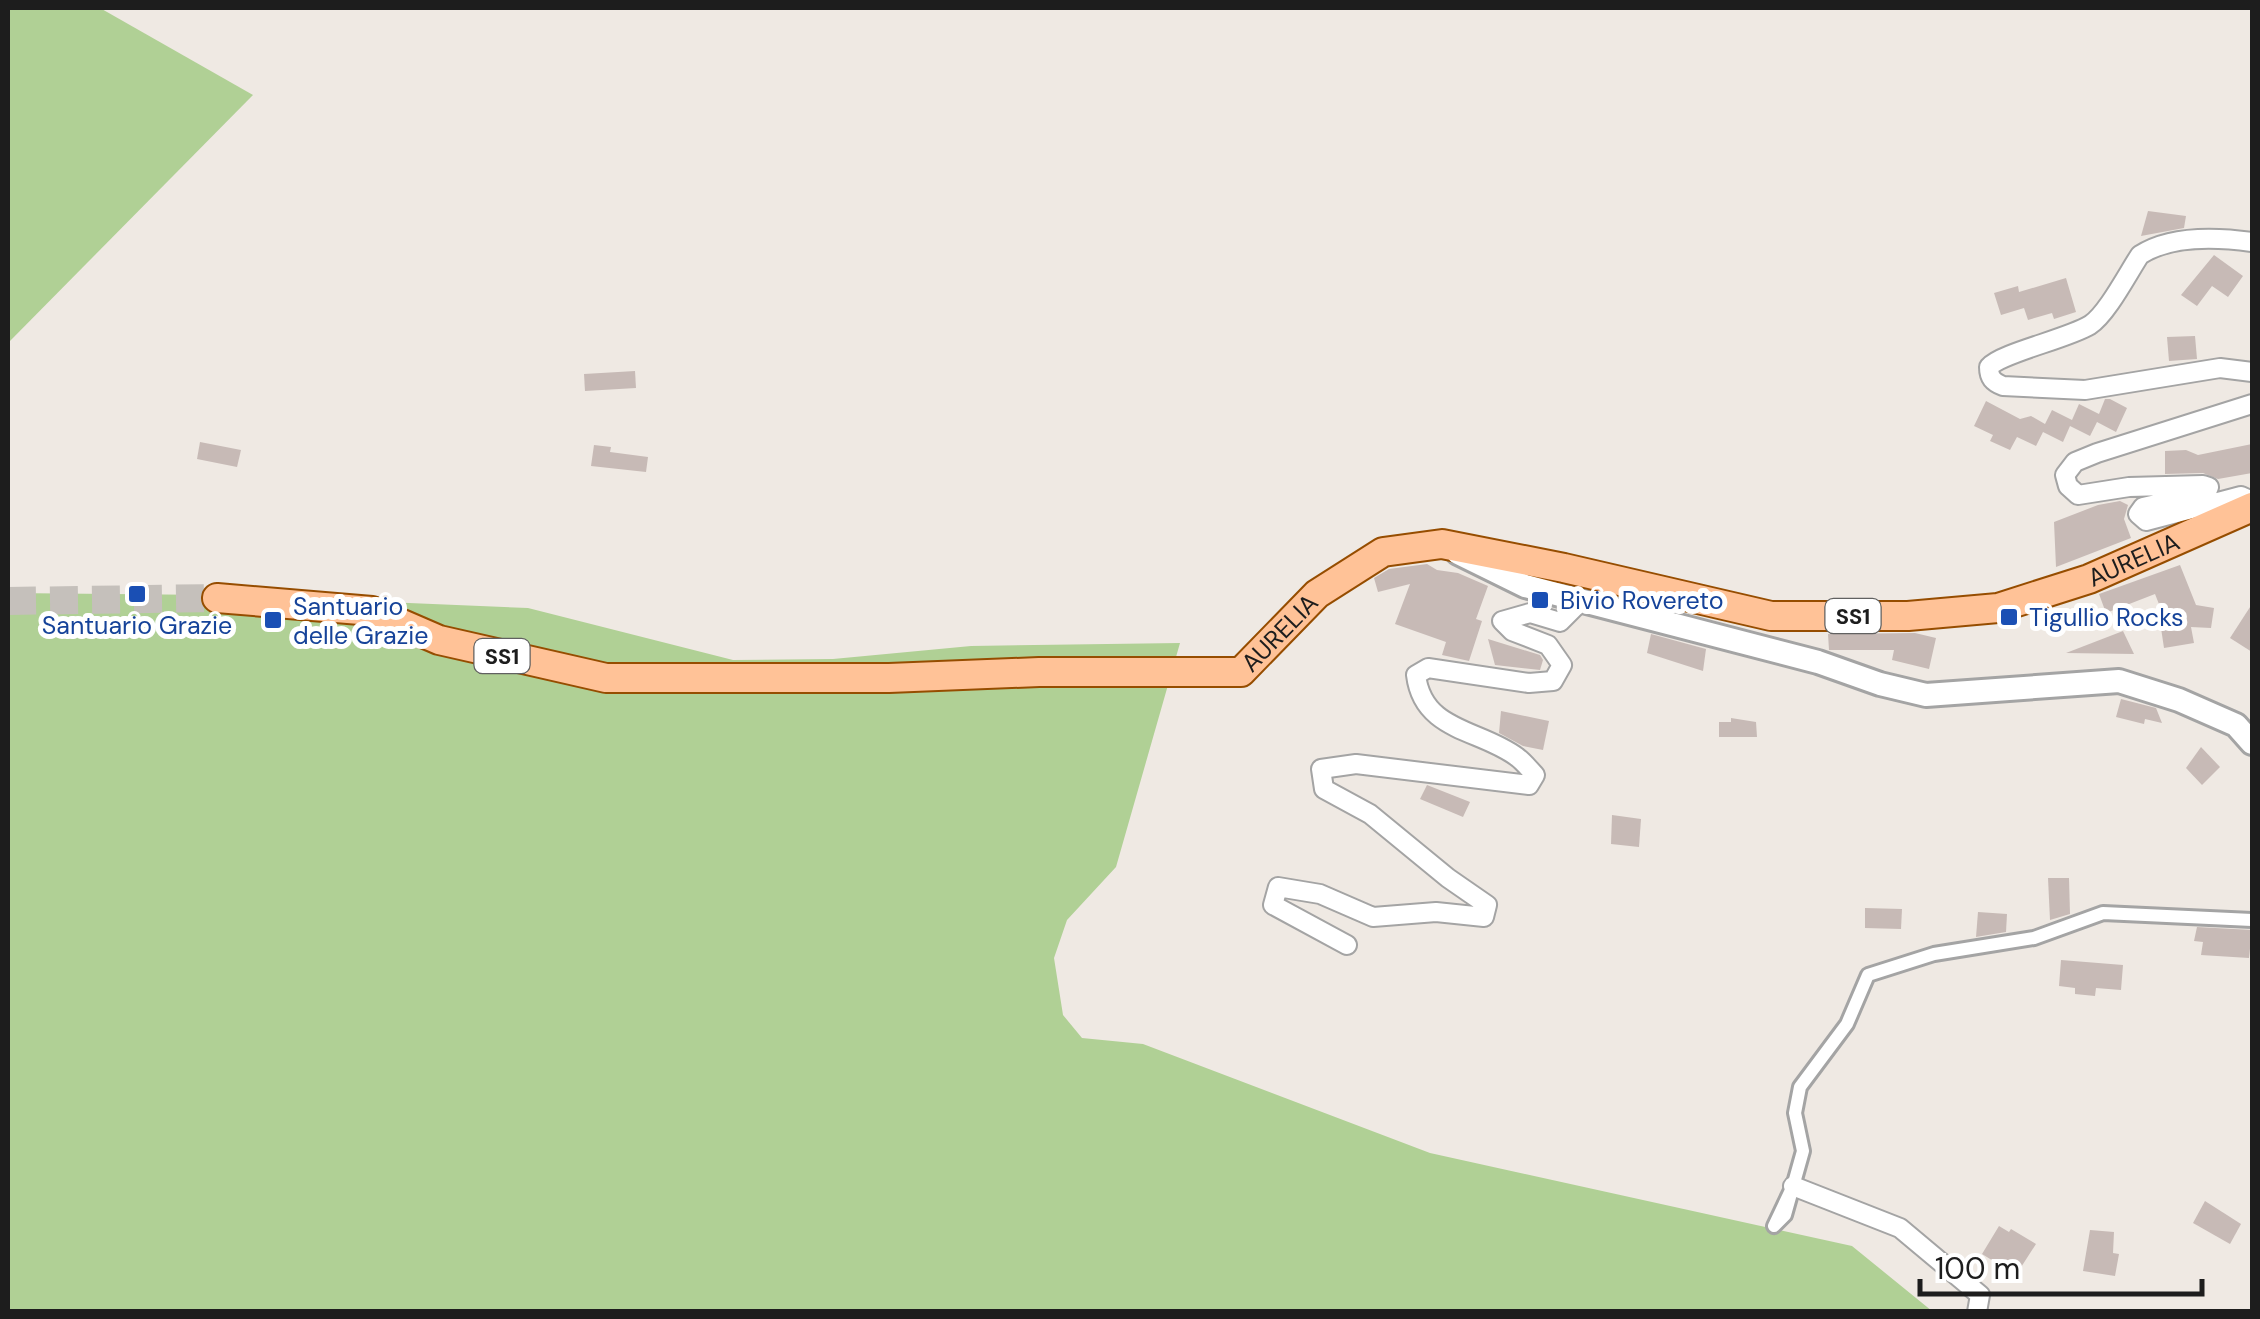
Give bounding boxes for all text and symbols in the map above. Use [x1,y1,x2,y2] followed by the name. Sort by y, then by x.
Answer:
[2083,525,2185,594] street label: AURELIA
[126,583,148,605] marker: Santuario Grazie
[1560,584,1724,617] place label: Bivio Rovereto
[1234,586,1325,679] street label: AURELIA
[1529,589,1551,611] marker: Bivio Rovereto
[293,590,428,652] place label: Santuario delle Grazie
[1826,599,1880,633] road number: SS1
[2029,601,2184,634] place label: Tigullio Rocks
[1998,606,2020,628] marker: Tigullio Rocks
[42,609,232,642] place label: Santuario Grazie
[262,609,284,631] marker: Santuario delle Grazie
[474,639,530,673] road number: SS1
[1920,1234,2202,1296] scale bar
[1935,1249,2020,1288] text: 100 m

